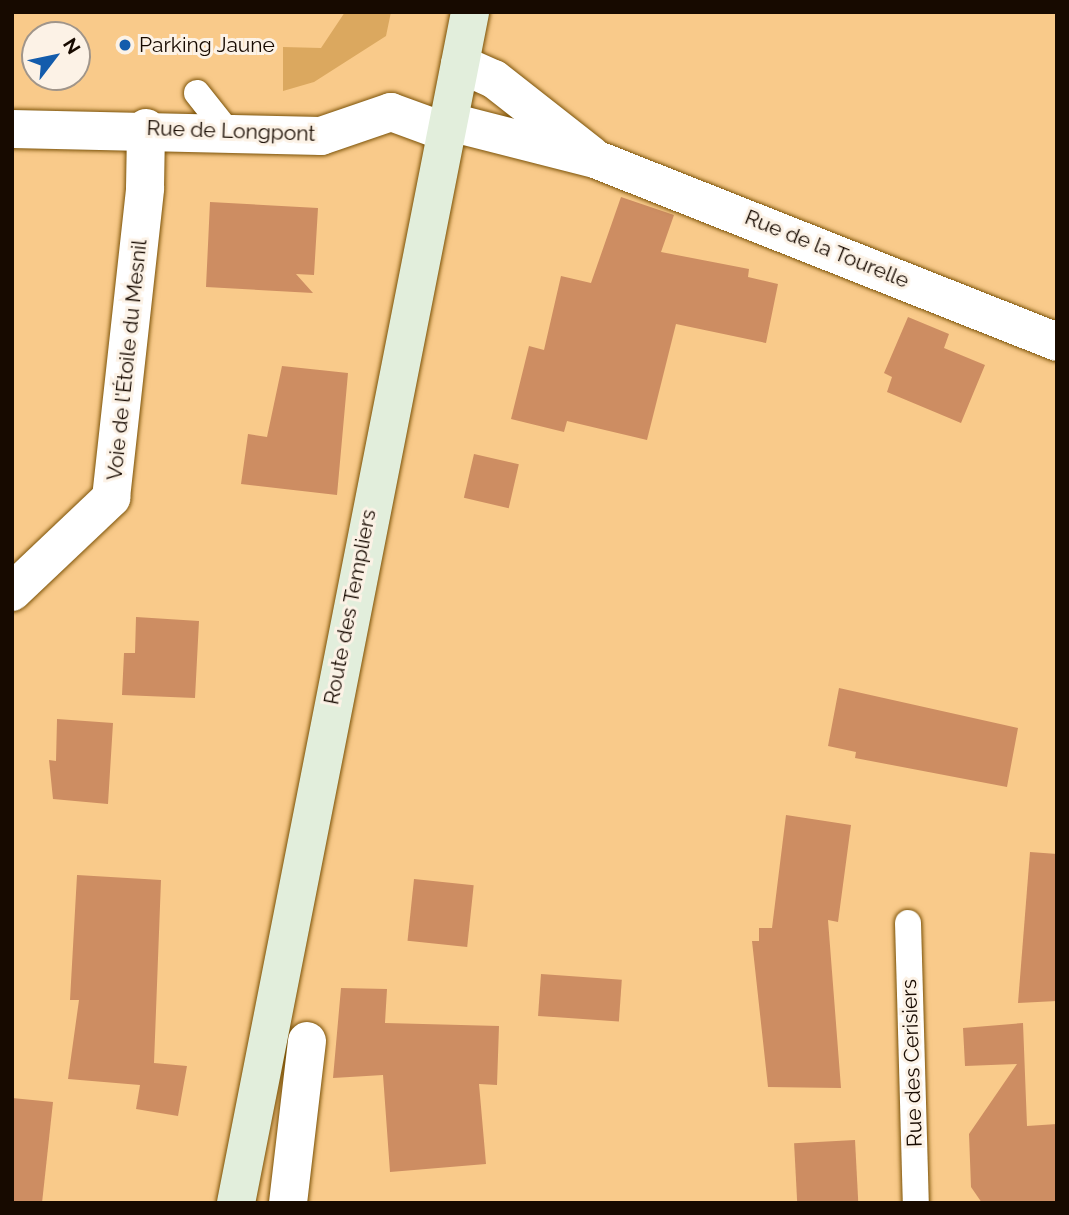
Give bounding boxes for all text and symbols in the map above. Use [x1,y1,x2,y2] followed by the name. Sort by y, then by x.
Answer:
[21,21,91,91] north arrow
[139,32,275,58] place label: Parking Jaune
[59,34,85,58] text: N
[117,37,133,53] marker: Parking Jaune
[146,115,316,147] street label: Rue de Longpont
[741,204,913,294] street label: Rue de la Tourelle
[102,238,152,482] street label: Voie de l'Étoile du Mesnil
[319,507,381,707] street label: Route des Templiers
[896,979,928,1147] street label: Rue des Cerisiers

